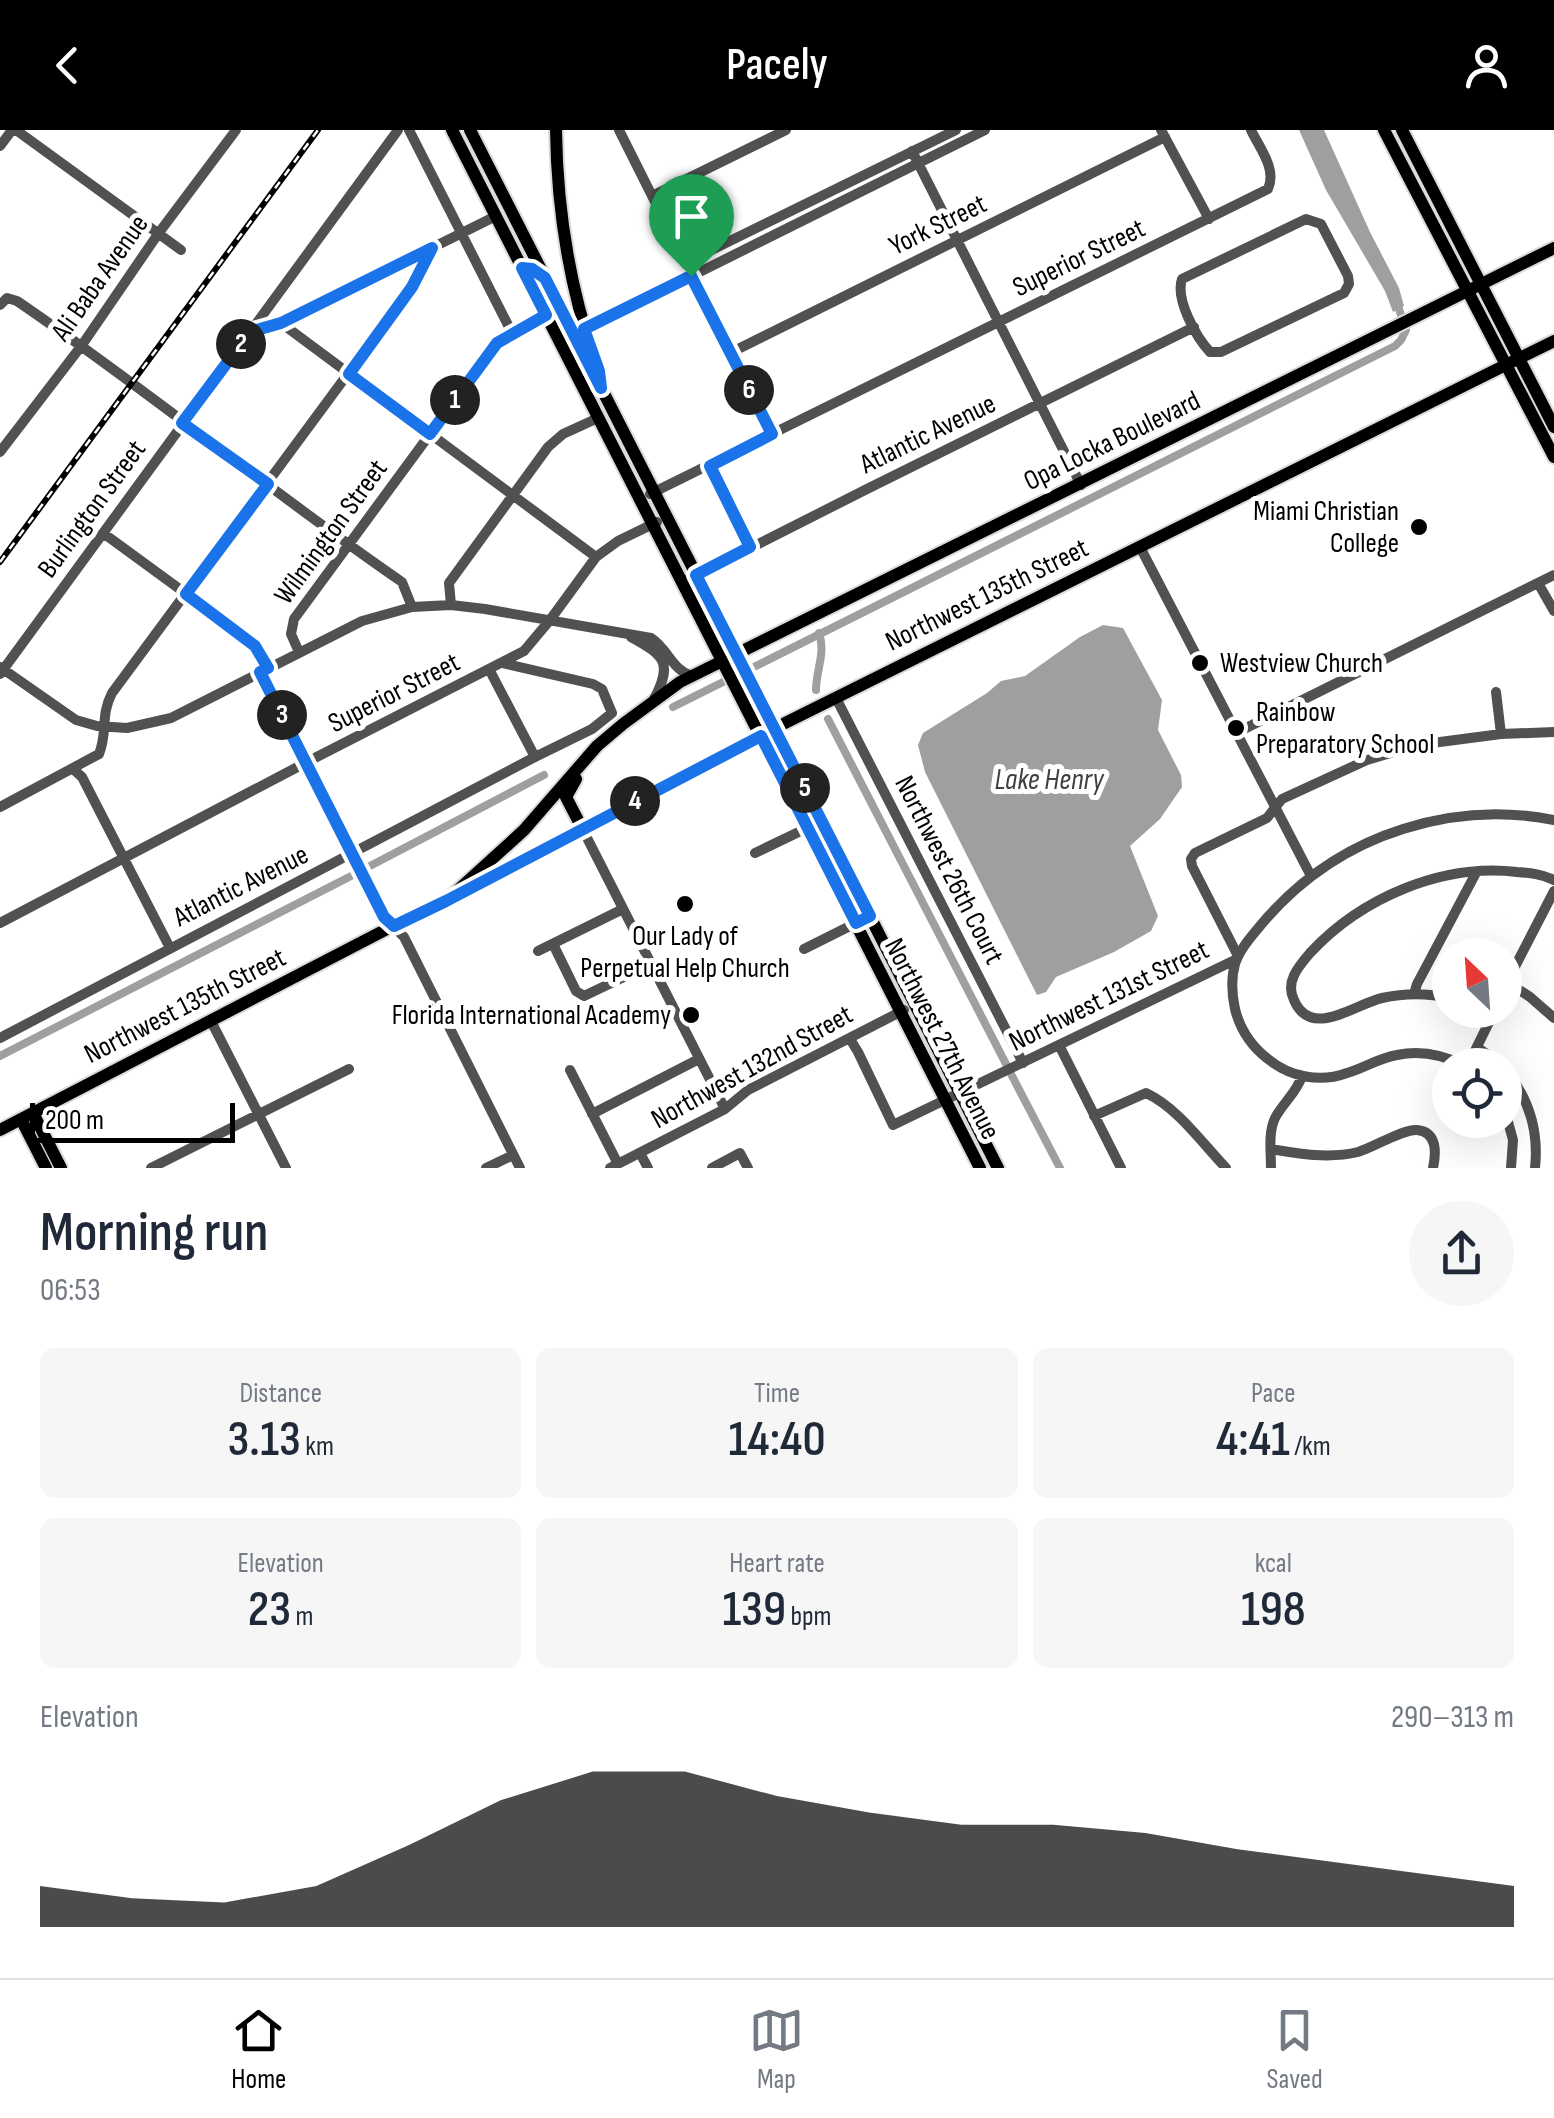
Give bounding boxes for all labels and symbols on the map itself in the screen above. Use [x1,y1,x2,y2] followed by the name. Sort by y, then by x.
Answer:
[649,174,734,277] pin
[884,187,992,263] street label: York Street
[44,209,156,348] street label: Ali Baba Avenue
[1008,212,1150,304] street label: Superior Street
[216,319,266,369] pin: 2
[724,365,774,415] pin: 6
[430,375,480,425] pin: 1
[1019,384,1205,498] street label: Opa Locka Boulevard
[854,387,1001,481] street label: Atlantic Avenue
[31,434,153,584] street label: Burlington Street
[268,453,394,611] street label: Wilmington Street
[1253,495,1399,560] place label: Miami Christian College
[1408,516,1430,538] marker: Miami Christian College
[880,532,1094,658] street label: Northwest 135th Street
[323,646,465,740] street label: Superior Street
[1220,647,1383,680] place label: Westview Church
[1189,652,1211,674] marker: Westview Church
[257,690,307,740] pin: 3
[1256,696,1434,761] place label: Rainbow Preparatory School
[1225,717,1247,739] marker: Rainbow Preparatory School
[994,762,1105,798] water label: Lake Henry
[780,763,830,813] pin: 5
[887,770,1011,970] street label: Northwest 26th Court
[610,776,660,826] pin: 4
[167,838,314,934] street label: Atlantic Avenue
[674,893,696,915] marker: Our Lady of Perpetual Help Church
[580,920,790,985] place label: Our Lady of Perpetual Help Church
[877,933,1007,1145] street label: Northwest 27th Avenue
[1004,933,1214,1059] street label: Northwest 131st Street
[1432,938,1522,1028] north arrow
[79,941,291,1071] street label: Northwest 135th Street
[646,998,858,1136] street label: Northwest 132nd Street
[392,999,671,1032] place label: Florida International Academy
[680,1004,702,1026] marker: Florida International Academy
[30,1098,235,1143] scale bar

